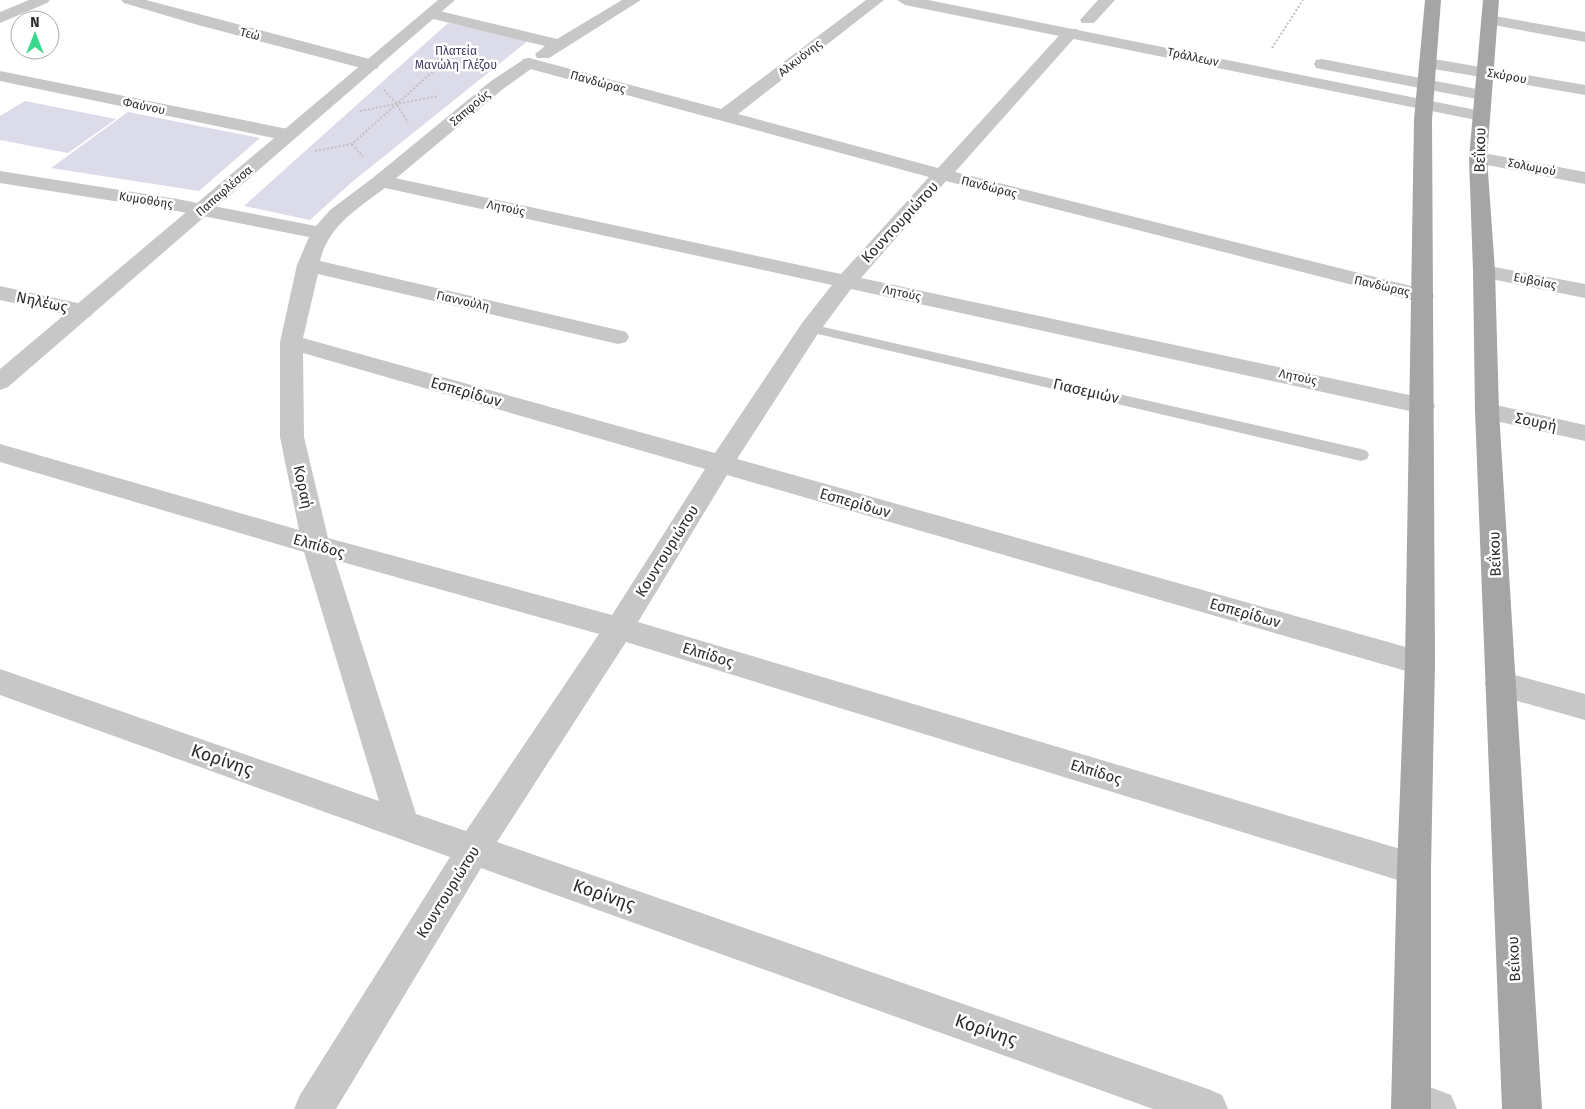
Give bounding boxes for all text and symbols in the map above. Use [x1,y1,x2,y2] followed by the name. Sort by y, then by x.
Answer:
[10,10,60,60] north arrow
[30,14,40,31] text: N
[238,25,262,43] street label: Τεώ
[775,36,825,79] street label: Αλκυόνης
[415,44,497,72] park label: Πλατεία Μανώλη Γλέζου
[1166,45,1220,69] street label: Τράλλεων
[1486,66,1528,86] street label: Σκύρου
[569,68,628,96] street label: Πανδώρας
[447,87,493,129] street label: Σαπφούς
[121,95,167,117] street label: Φαύνου
[1471,127,1489,173] street label: Βεΐκου
[1507,155,1557,179] street label: Σολωμού
[193,163,255,219] street label: Παπαφλέσσα
[960,173,1019,201] street label: Πανδώρας
[858,177,942,267] street label: Κουντουριώτου
[118,189,174,211] street label: Κυμοθόης
[486,197,527,219] street label: Λητούς
[1512,270,1558,292] street label: Ευβοίας
[1353,273,1412,299] street label: Πανδώρας
[882,282,923,304] street label: Λητούς
[15,288,69,316] street label: Νηλέως
[435,288,491,314] street label: Γιαννούλη
[1278,366,1319,388] street label: Λητούς
[429,373,504,411] street label: Εσπερίδων
[1051,375,1121,407] street label: Γιασεμιών
[1513,409,1559,435] street label: Σουρή
[290,464,316,510] street label: Κοραή
[818,484,893,522] street label: Εσπερίδων
[632,502,702,600] street label: Κουντουριώτου
[291,530,347,562] street label: Ελπίδος
[1485,531,1505,577] street label: Βεΐκου
[1208,594,1283,632] street label: Εσπερίδων
[680,639,736,671] street label: Ελπίδος
[188,739,256,781] street label: Κορίνης
[1068,756,1124,788] street label: Ελπίδος
[413,843,483,941] street label: Κουντουριώτου
[570,874,638,916] street label: Κορίνης
[1504,936,1524,982] street label: Βεΐκου
[952,1009,1020,1051] street label: Κορίνης

